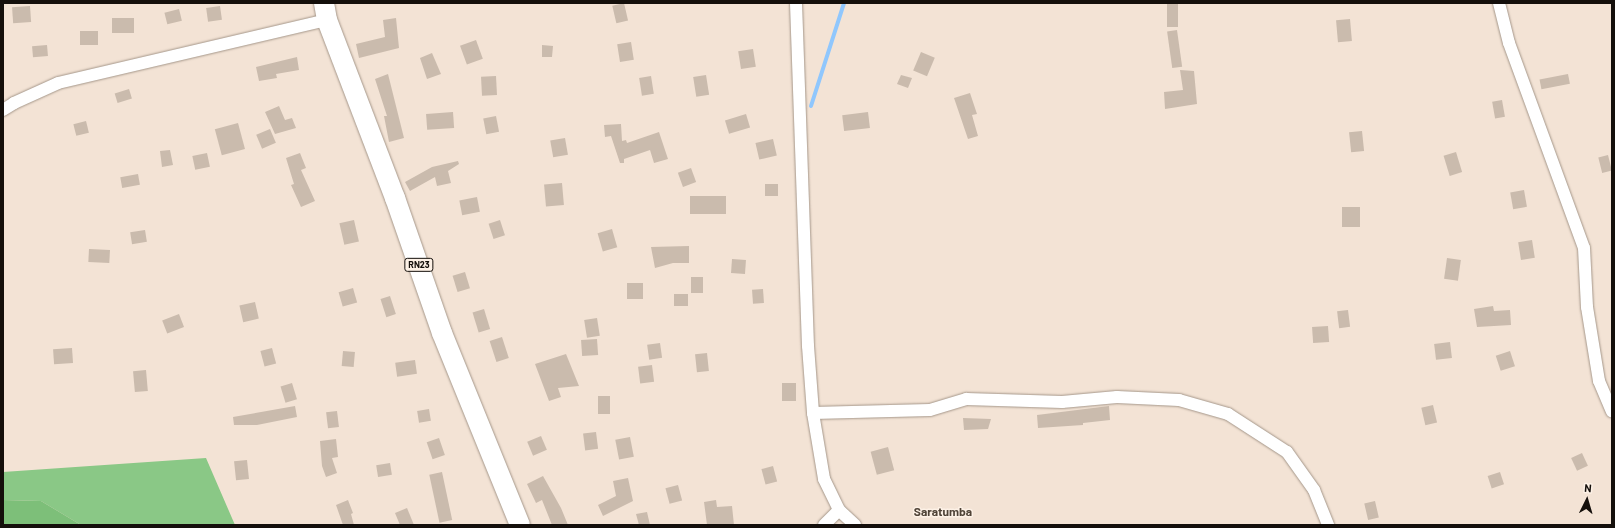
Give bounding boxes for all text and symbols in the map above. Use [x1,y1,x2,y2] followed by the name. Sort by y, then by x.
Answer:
[404,258,434,272] road number: RN23
[1567,480,1607,520] north arrow
[1584,481,1592,494] text: N
[914,505,972,519] district label: Saratumba

